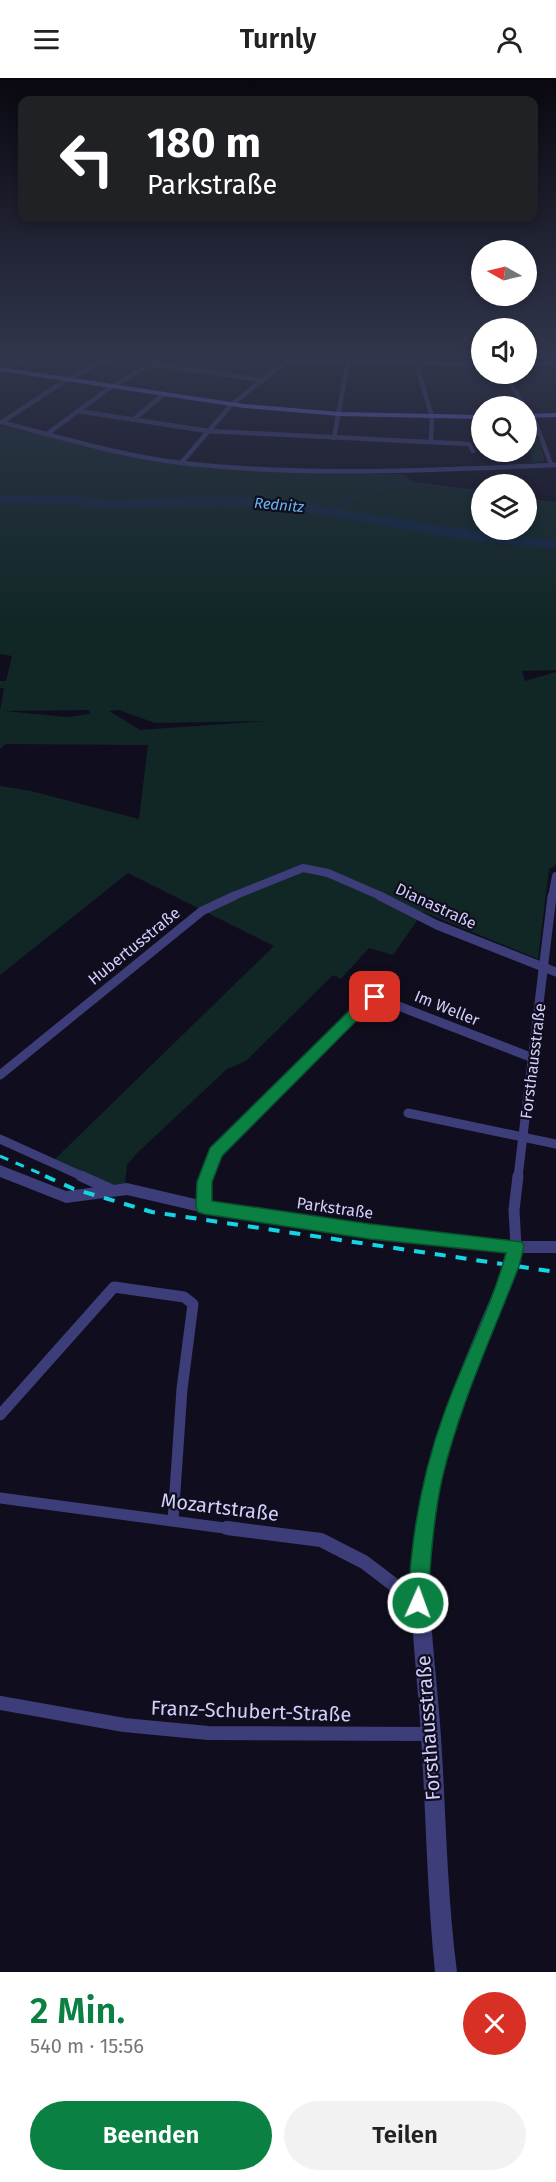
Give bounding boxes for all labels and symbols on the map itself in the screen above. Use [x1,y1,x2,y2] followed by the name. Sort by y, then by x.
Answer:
[471,240,537,306] north arrow
[253,494,305,516] water label: Rednitz
[392,879,480,933] street label: Dianastraße
[84,903,184,989] street label: Hubertusstraße
[349,971,400,1022] pin
[412,986,483,1030] street label: Im Weller
[516,1002,550,1120] street label: Forsthausstraße
[295,1193,375,1223] street label: Parkstraße
[160,1488,280,1526] street label: Mozartstraße
[386,1571,450,1635] position arrow
[411,1655,445,1801] street label: Forsthausstraße
[150,1696,352,1726] street label: Franz-Schubert-Straße

